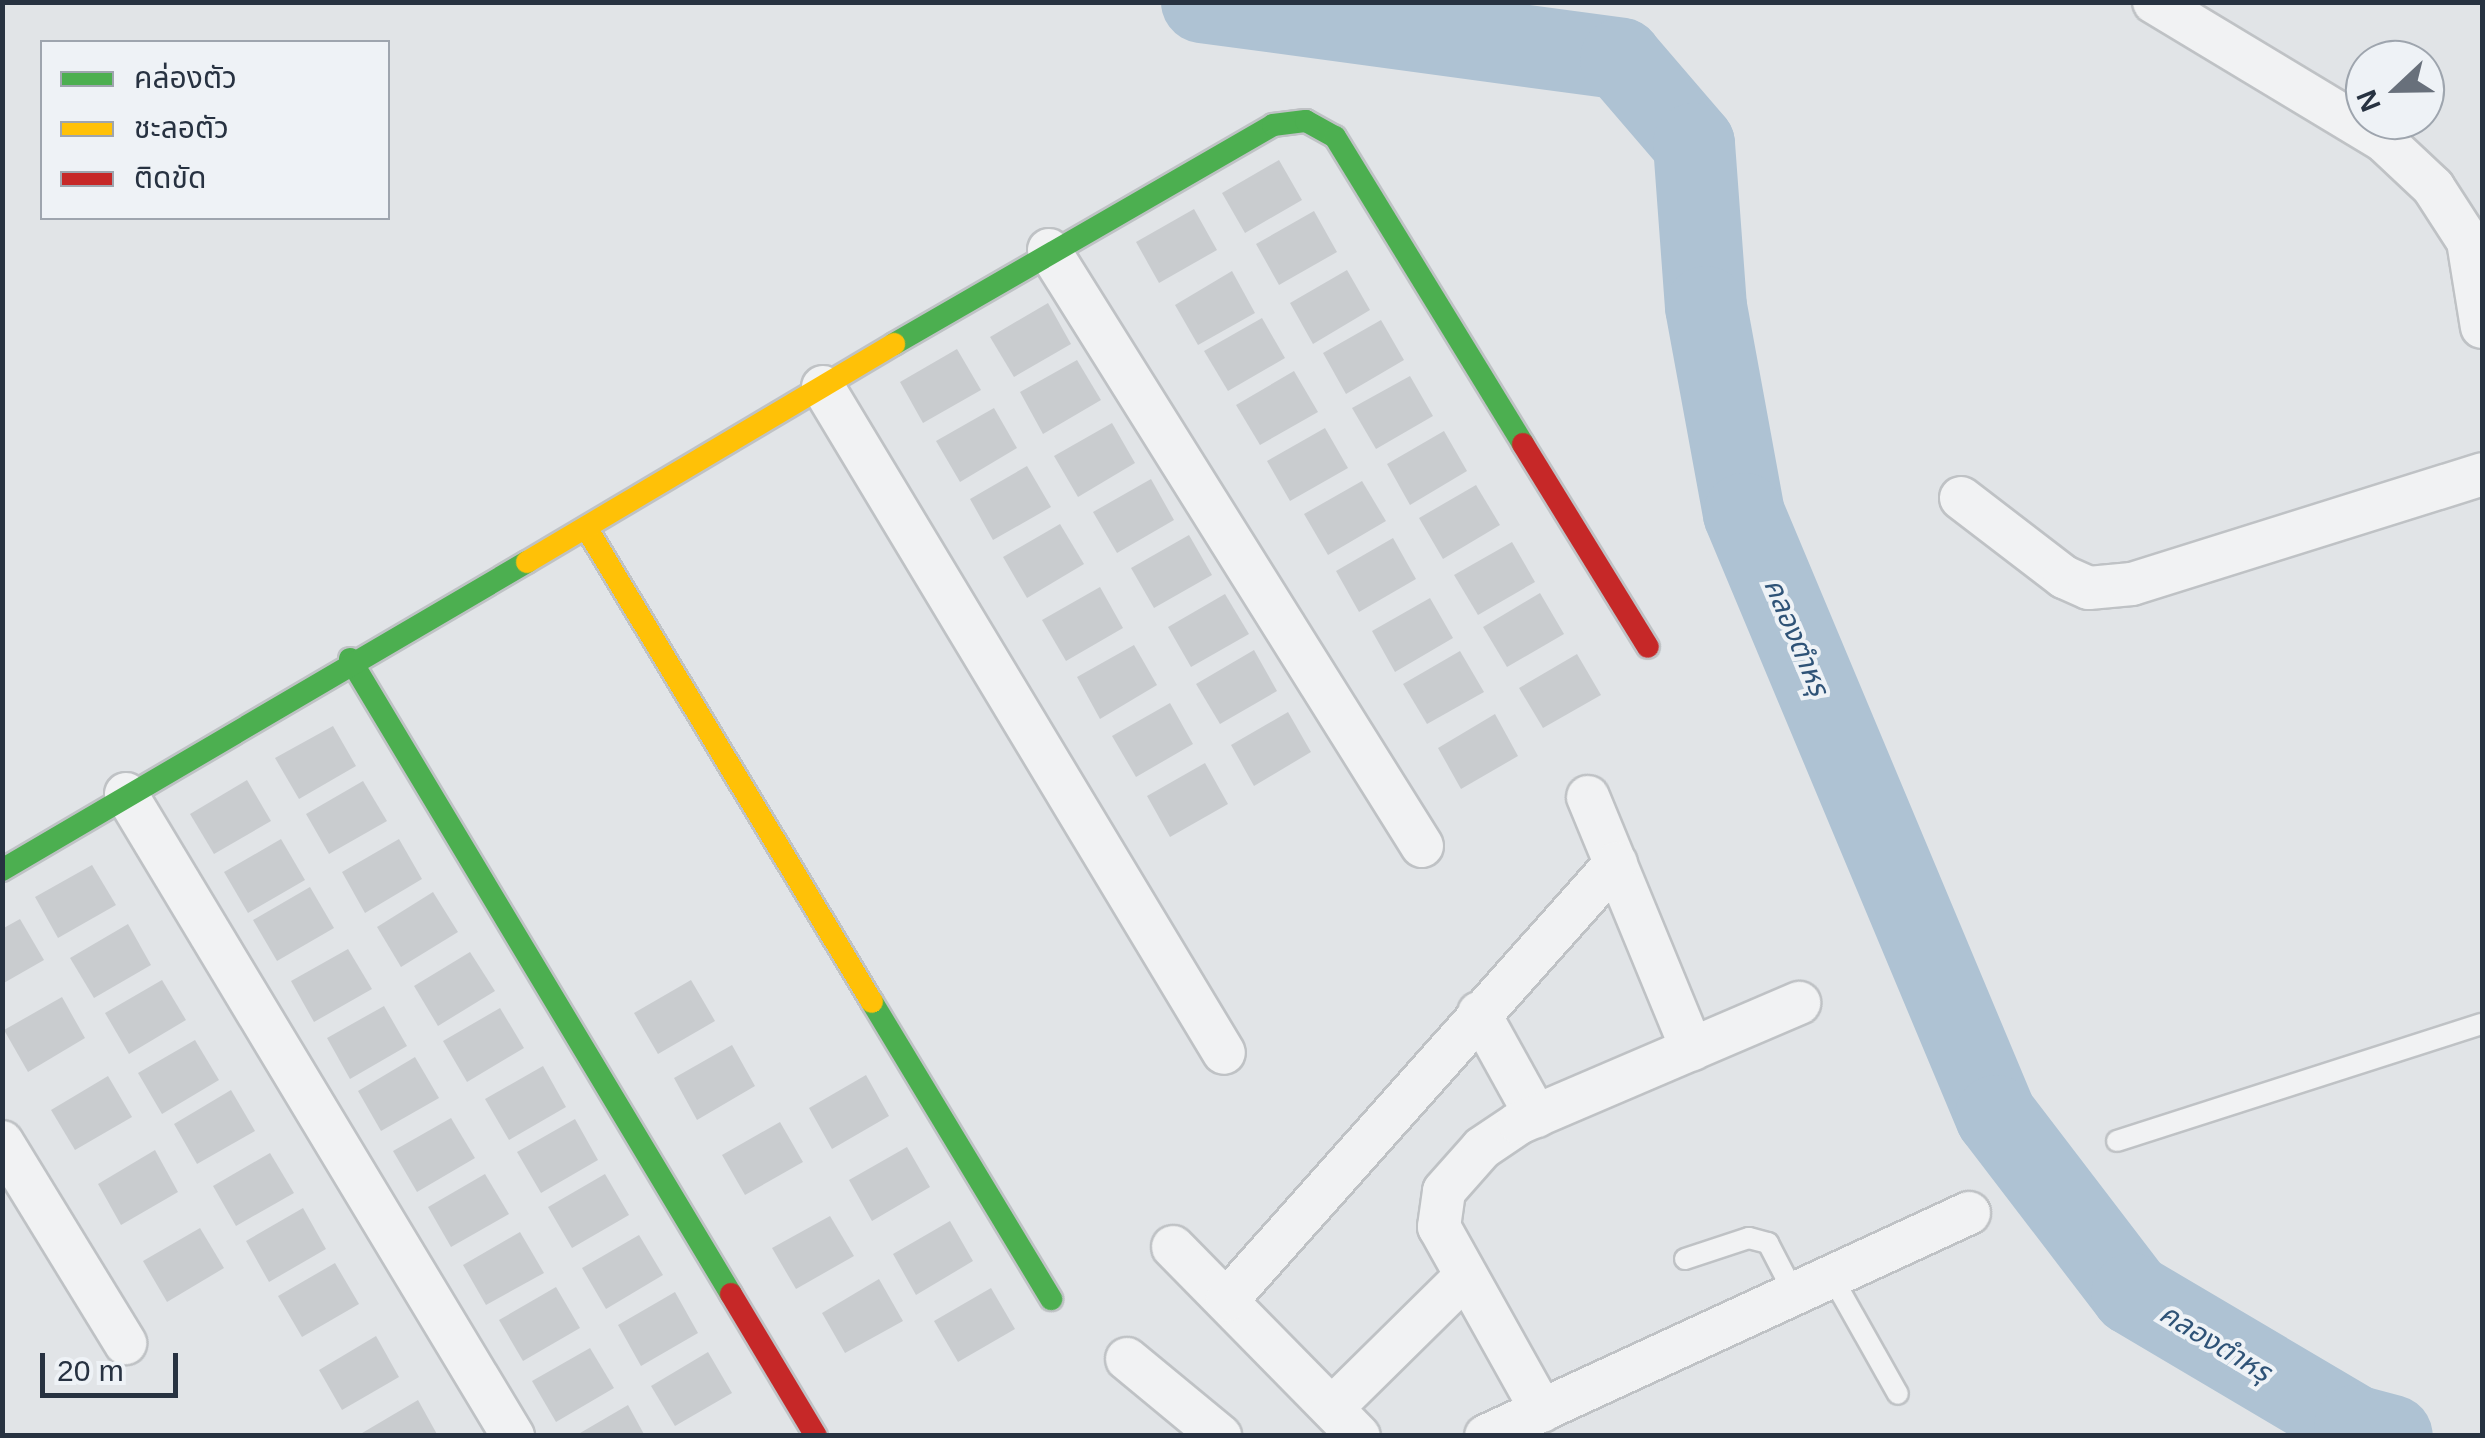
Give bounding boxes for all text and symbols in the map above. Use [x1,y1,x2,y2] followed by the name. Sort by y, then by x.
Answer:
[40,40,390,220] legend
[2345,40,2445,140] north arrow
[134,61,237,94] text: คล่องตัว
[2350,85,2387,116] text: N
[134,111,229,144] text: ชะลอตัว
[134,161,206,194] text: ติดขัด
[1756,574,1836,700] water label: คลองตำหรุ
[2153,1297,2277,1389] water label: คลองตำหรุ
[45,1333,182,1395] scale bar
[57,1354,124,1387] text: 20 m

